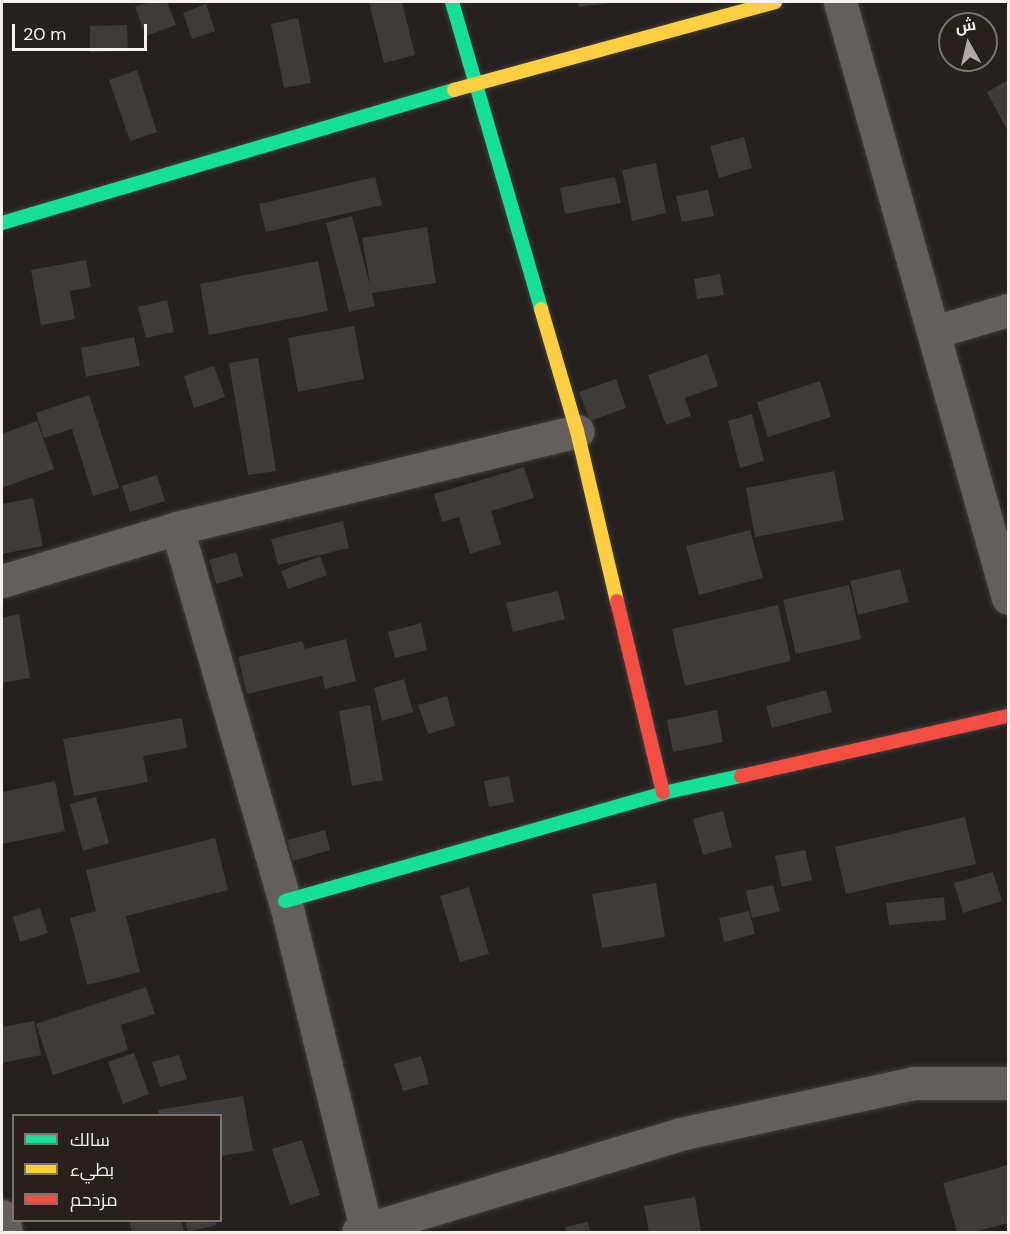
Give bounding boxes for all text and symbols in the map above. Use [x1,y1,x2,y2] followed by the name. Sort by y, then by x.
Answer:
[15,12,150,50] scale bar
[938,12,998,72] north arrow
[954,14,977,37] text: ش
[23,22,66,46] text: 20 m
[12,1114,222,1222] legend
[70,1128,110,1152] text: سالك
[70,1158,114,1182] text: بطيء
[70,1188,118,1212] text: مزدحم

